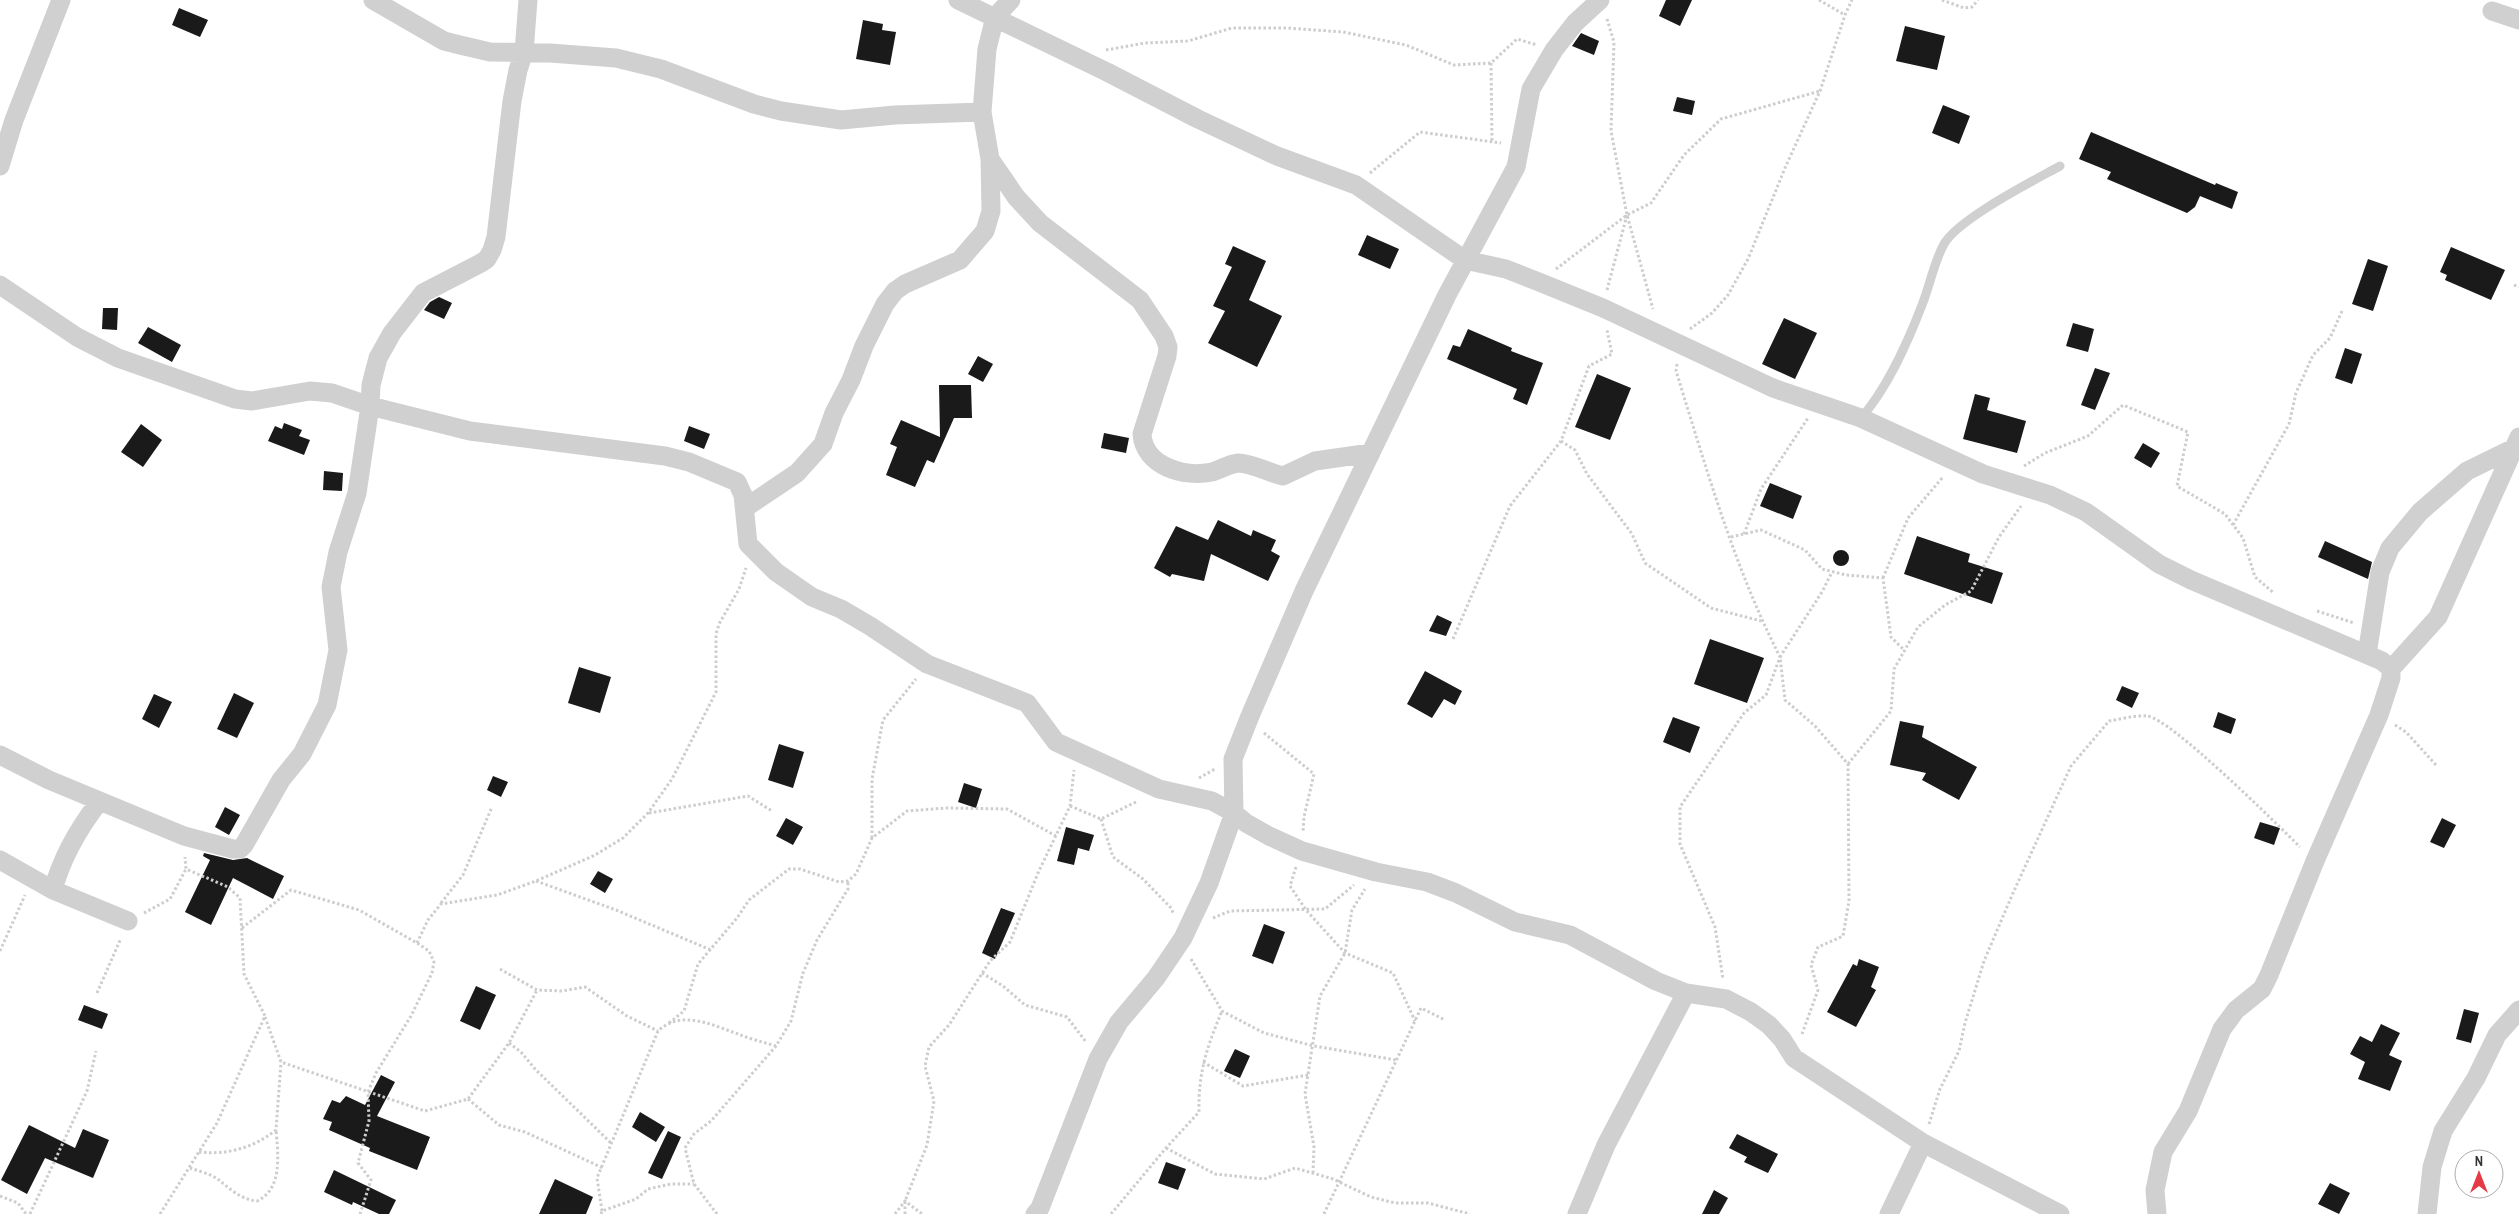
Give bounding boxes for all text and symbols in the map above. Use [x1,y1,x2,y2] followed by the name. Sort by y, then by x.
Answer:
[2454,1149,2504,1199] north arrow
[2475,1152,2483,1170] text: N

